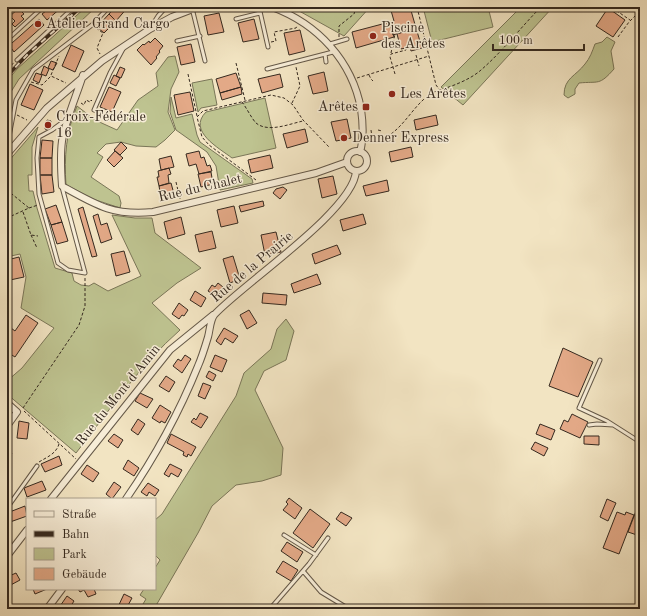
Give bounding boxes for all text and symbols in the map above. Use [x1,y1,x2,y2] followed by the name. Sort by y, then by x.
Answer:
[46,17,170,31] place label: Atelier Grand Cargo
[33,19,43,29] marker: Atelier Grand Cargo
[381,21,445,51] place label: Piscine des Arêtes
[493,26,584,52] scale bar
[368,31,378,41] marker: Piscine des Arêtes
[499,35,533,47] text: 100 m
[400,87,466,101] place label: Les Arêtes
[387,89,397,99] marker: Les Arêtes
[318,100,358,114] place label: Arêtes
[361,102,371,112] marker: Arêtes
[56,110,146,140] place label: Croix-Fédérale 16
[43,120,53,130] marker: Croix-Fédérale 16
[352,131,449,145] place label: Denner Express
[339,133,349,143] marker: Denner Express
[157,172,243,204] street label: Rue du Chalet
[208,229,296,305] street label: Rue de la Prairie
[73,342,163,448] street label: Rue du Mont d'Amin
[26,498,156,590] legend
[62,509,97,521] text: Straße
[62,529,90,541] text: Bahn
[62,549,87,561] text: Park
[62,569,107,581] text: Gebäude

